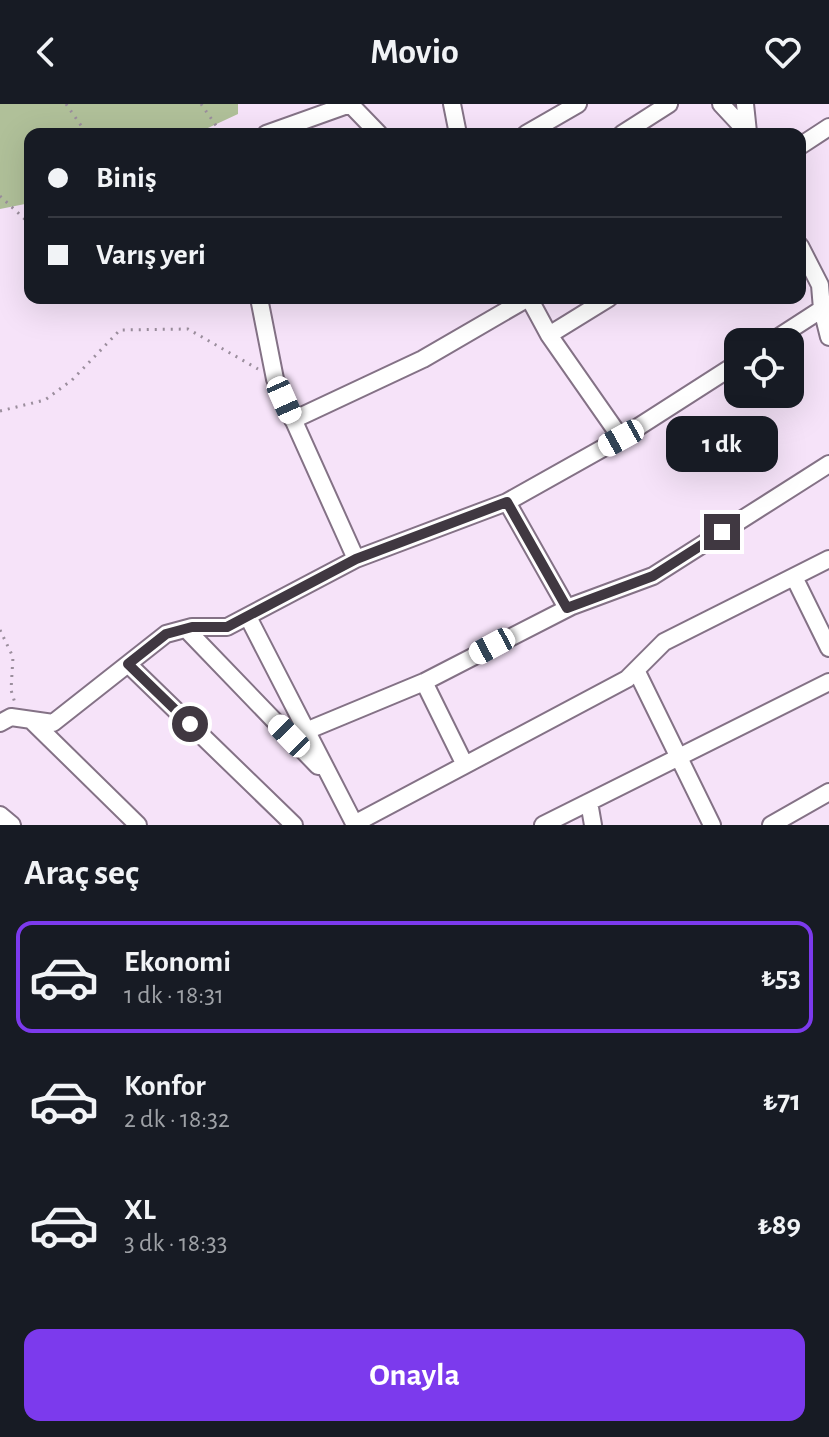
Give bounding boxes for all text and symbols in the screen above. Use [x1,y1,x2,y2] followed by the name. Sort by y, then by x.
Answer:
[24,30,68,74] icon: back
[761,30,805,74] icon: heart
[370,34,459,70] text: Movio
[96,163,156,193] text: Biniş
[96,240,206,270] text: Varış yeri
[724,328,804,408] map controls
[724,328,804,408] button: locate
[263,373,305,427] car
[594,416,648,460] car
[666,416,778,472] callout: 1 dk
[702,431,742,457] text: 1 dk
[704,514,740,550] route end
[465,624,519,668] car
[172,706,208,742] route start
[264,710,314,762] car
[24,855,139,891] text: Araç seç
[28,941,100,1013] icon: car
[124,947,231,977] text: Ekonomi
[761,962,801,992] text: ₺53
[124,982,224,1008] text: 1 dk · 18:31
[28,1065,100,1137] icon: car
[124,1071,206,1101] text: Konfor
[763,1086,801,1116] text: ₺71
[124,1106,230,1132] text: 2 dk · 18:32
[28,1189,100,1261] icon: car
[124,1195,156,1225] text: XL
[758,1210,801,1240] text: ₺89
[124,1230,228,1256] text: 3 dk · 18:33
[24,1329,805,1421] button: Onayla

